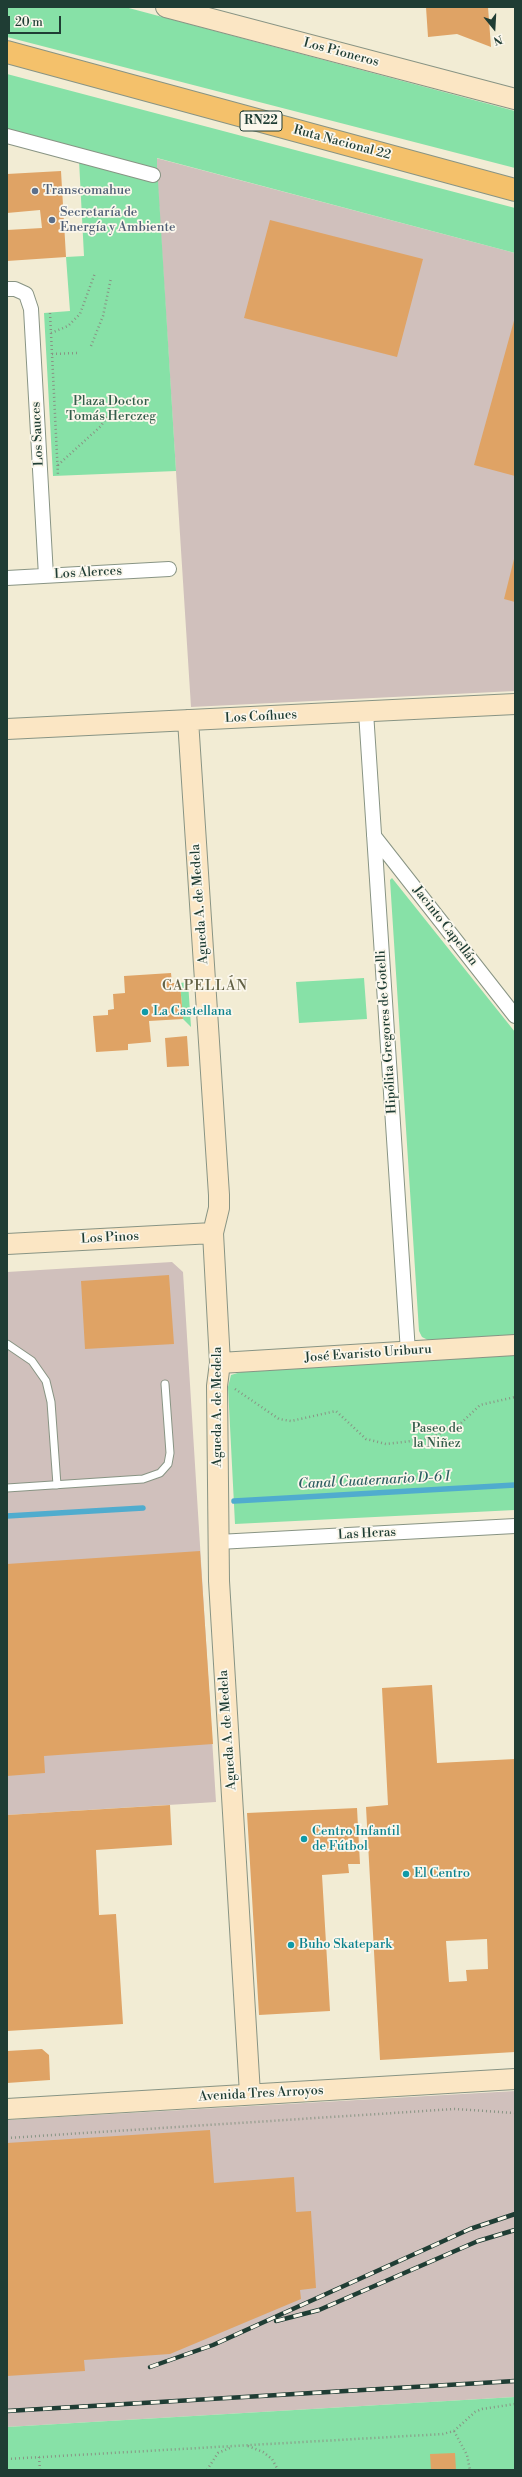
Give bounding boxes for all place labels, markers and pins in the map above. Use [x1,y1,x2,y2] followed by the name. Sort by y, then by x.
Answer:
[43,183,131,199] place label: Transcomahue
[30,186,40,196] marker: Transcomahue
[60,205,175,236] place label: Secretaría de Energía y Ambiente
[47,215,57,225] marker: Secretaría de Energía y Ambiente
[153,1004,232,1020] place label: La Castellana
[140,1007,150,1017] marker: La Castellana
[312,1824,400,1855] place label: Centro Infantil de Fútbol
[299,1834,309,1844] marker: Centro Infantil de Fútbol
[414,1866,470,1882] place label: El Centro
[401,1869,411,1879] marker: El Centro
[299,1937,392,1953] place label: Buho Skatepark
[286,1940,296,1950] marker: Buho Skatepark

